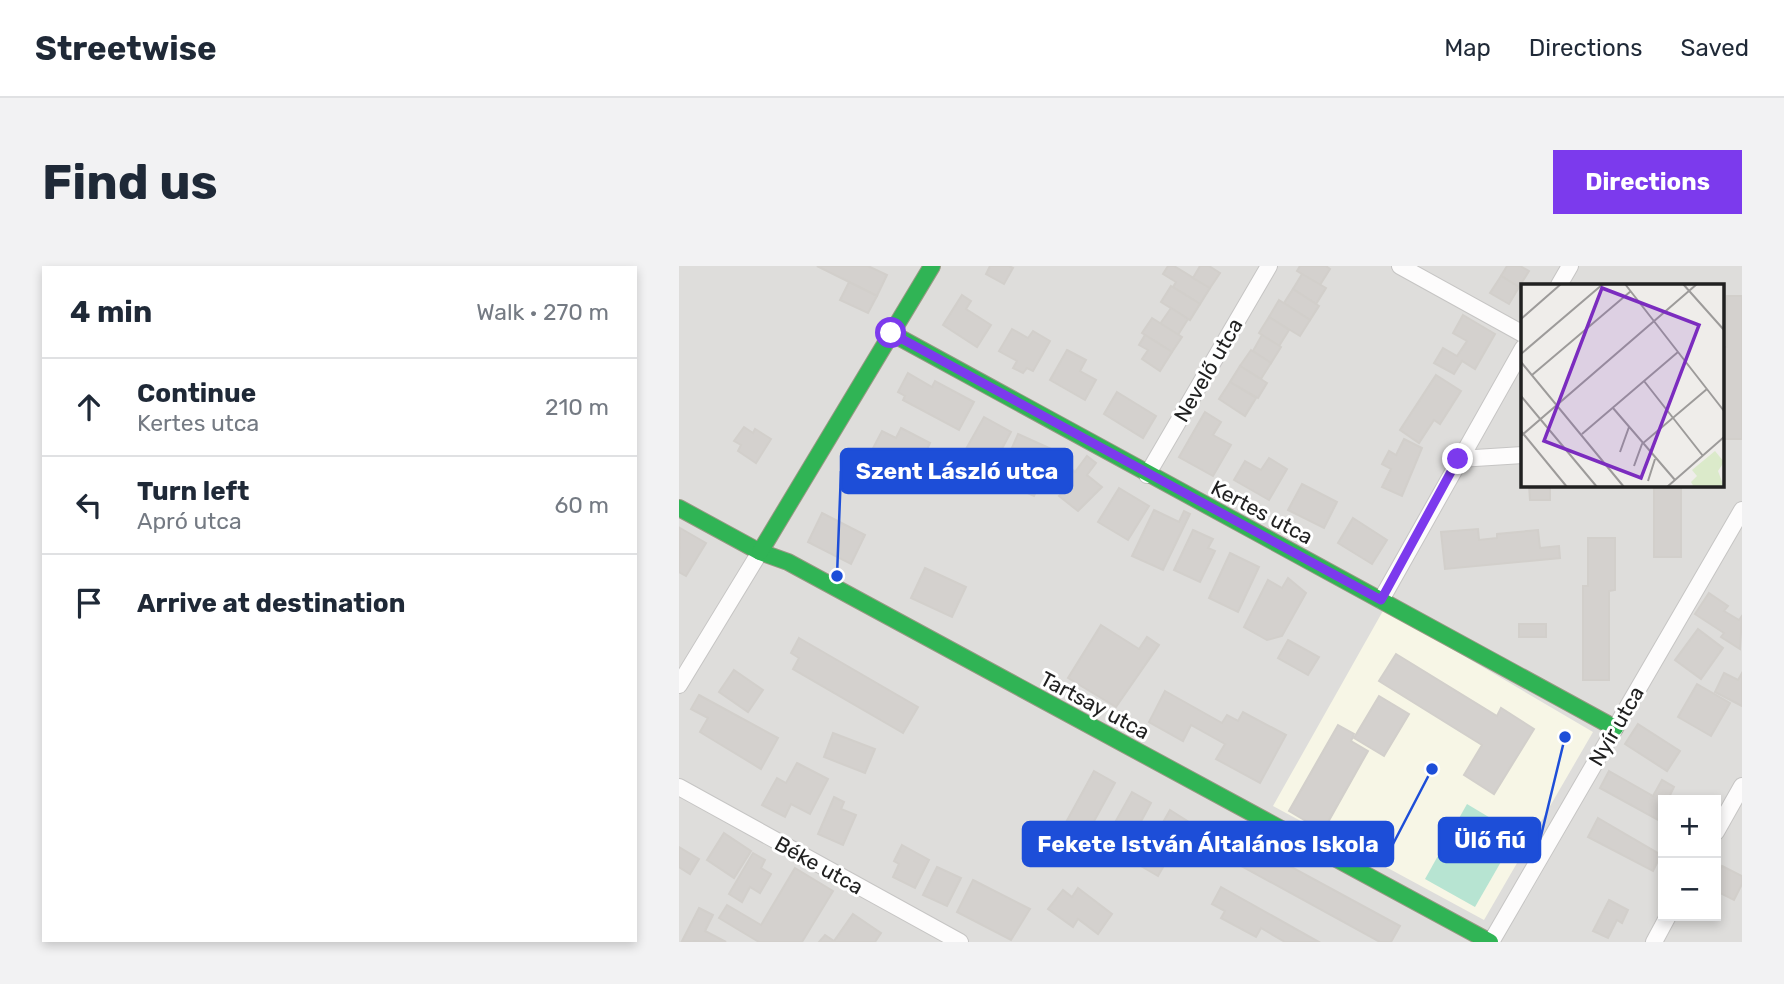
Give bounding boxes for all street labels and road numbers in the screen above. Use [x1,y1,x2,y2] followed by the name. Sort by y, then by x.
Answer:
[1168,314,1248,426] street label: Nevelő utca
[1207,475,1317,549] street label: Kertes utca
[1036,666,1154,744] street label: Tartsay utca
[1583,682,1649,770] street label: Nyír utca
[770,831,868,899] street label: Béke utca

